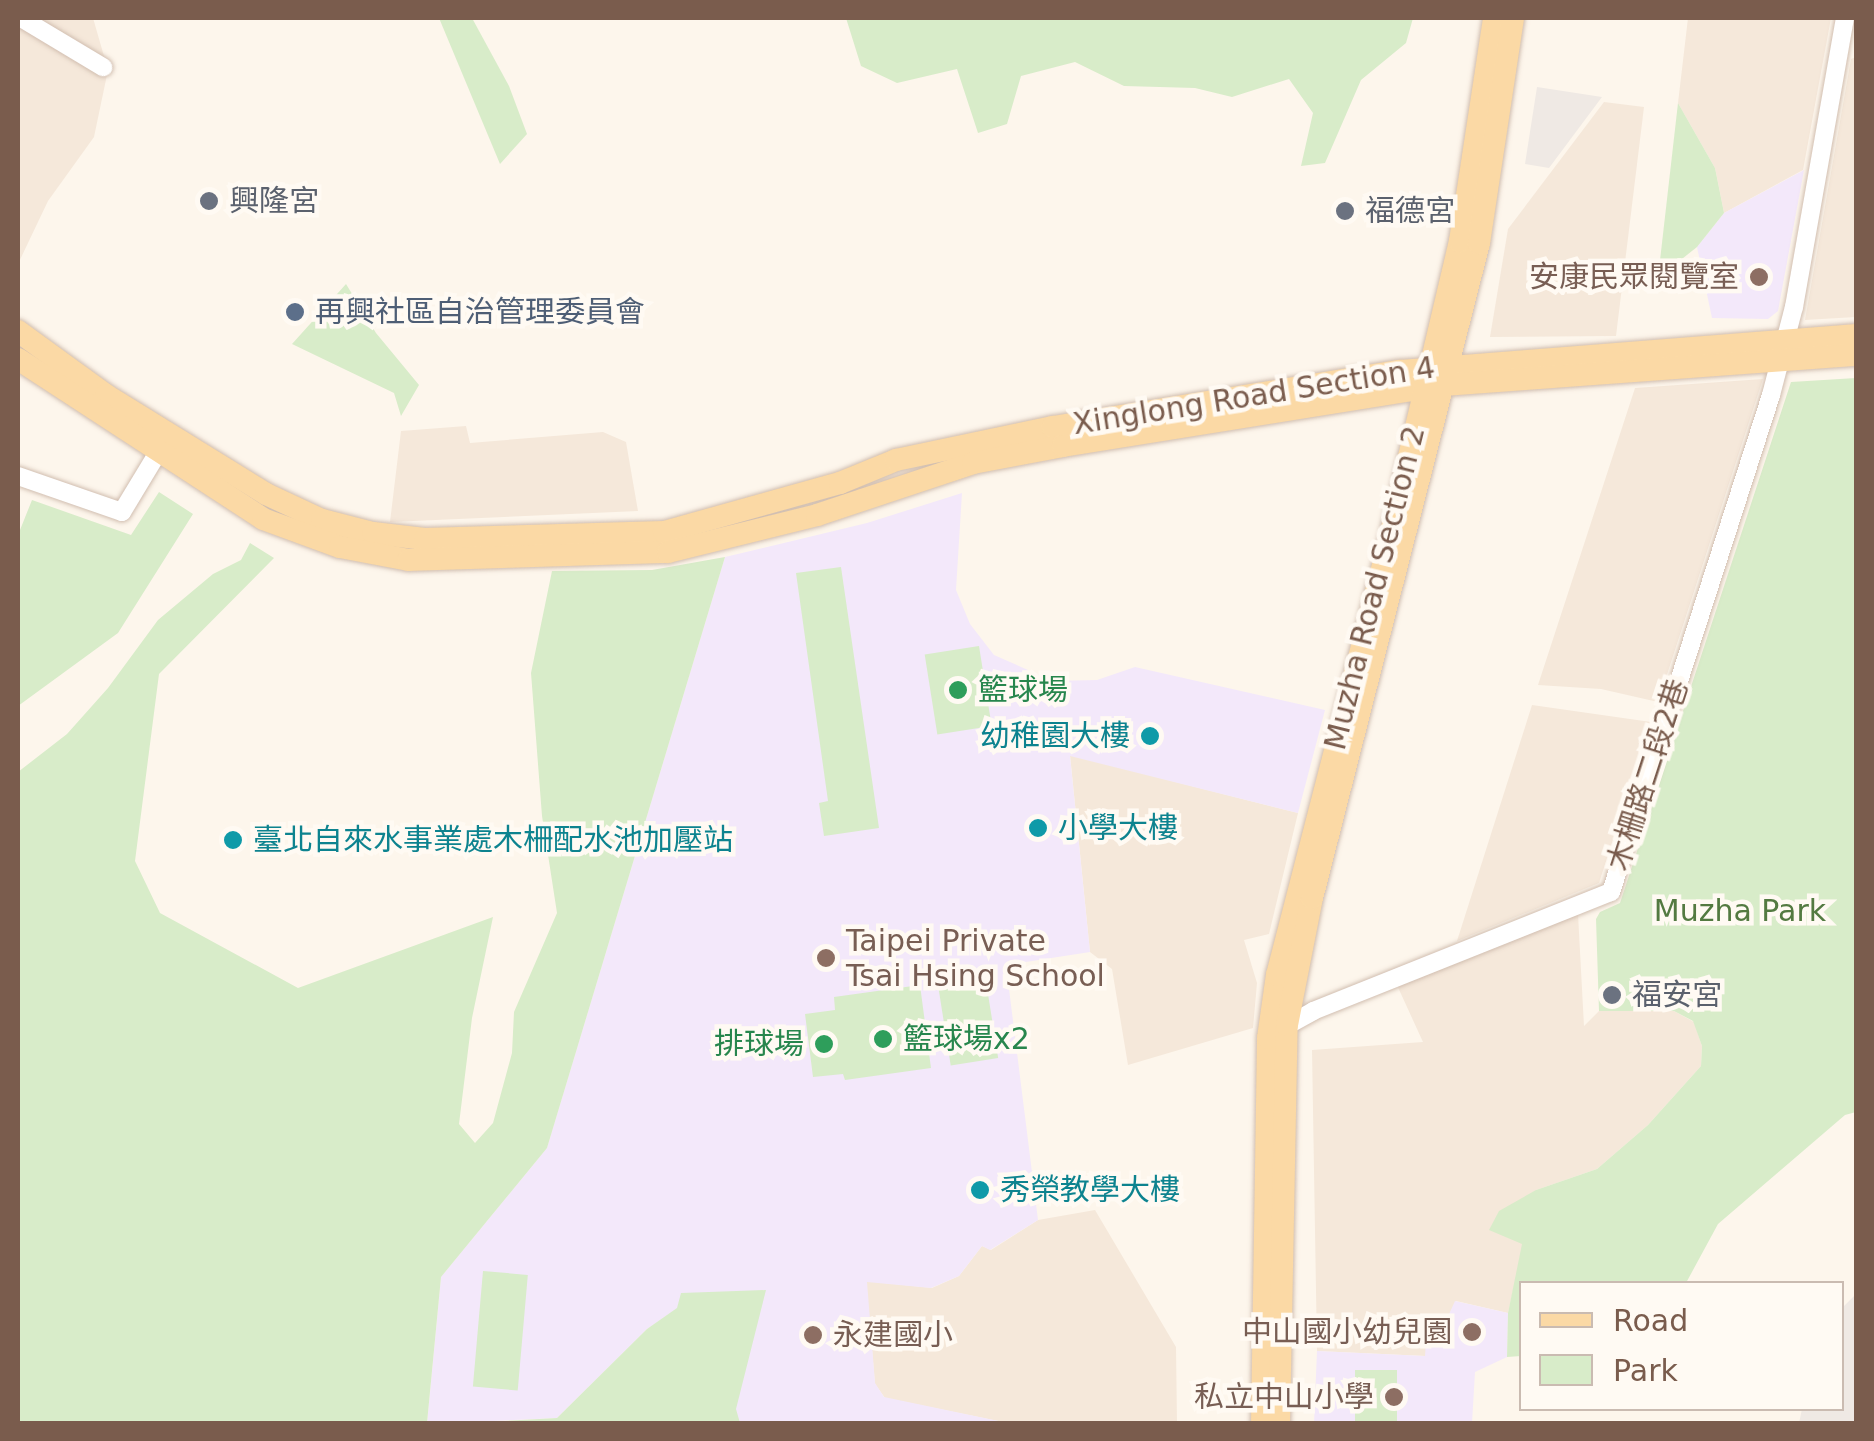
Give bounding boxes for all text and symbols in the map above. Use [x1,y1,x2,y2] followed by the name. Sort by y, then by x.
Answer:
[229,183,319,219] place label: 興隆宮
[198,190,220,212] marker: 興隆宮
[1365,193,1455,229] place label: 福德宮
[1334,200,1356,222] marker: 福德宮
[1529,259,1739,295] place label: 安康民眾閱覽室
[1748,266,1770,288] marker: 安康民眾閱覽室
[315,294,645,330] place label: 再興社區自治管理委員會
[284,301,306,323] marker: 再興社區自治管理委員會
[1070,350,1438,442] street label: Xinglong Road Section 4
[1317,422,1433,754] street label: Muzha Road Section 2
[978,672,1068,708] place label: 籃球場
[1600,675,1696,875] street label: 木柵路二段2巷
[947,679,969,701] marker: 籃球場
[980,718,1130,754] place label: 幼稚園大樓
[1139,725,1161,747] marker: 幼稚園大樓
[1058,810,1178,846] place label: 小學大樓
[1027,817,1049,839] marker: 小學大樓
[253,822,733,858] place label: 臺北自來水事業處木柵配水池加壓站
[222,829,244,851] marker: 臺北自來水事業處木柵配水池加壓站
[1654,893,1826,929] park label: Muzha Park
[846,923,1105,994] place label: Taipei Private Tsai Hsing School
[815,947,837,969] marker: Taipei Private Tsai Hsing School
[1632,977,1722,1013] place label: 福安宮
[1601,984,1623,1006] marker: 福安宮
[903,1021,1030,1057] place label: 籃球場x2
[714,1026,804,1062] place label: 排球場
[872,1028,894,1050] marker: 籃球場x2
[813,1033,835,1055] marker: 排球場
[1000,1172,1180,1208] place label: 秀榮教學大樓
[969,1179,991,1201] marker: 秀榮教學大樓
[1519,1281,1844,1411] legend
[1613,1303,1688,1338] text: Road
[1242,1314,1452,1350] place label: 中山國小幼兒園
[833,1317,953,1353] place label: 永建國小
[1461,1321,1483,1343] marker: 中山國小幼兒園
[802,1324,824,1346] marker: 永建國小
[1613,1353,1678,1388] text: Park
[1194,1379,1374,1415] place label: 私立中山小學
[1383,1386,1405,1408] marker: 私立中山小學

